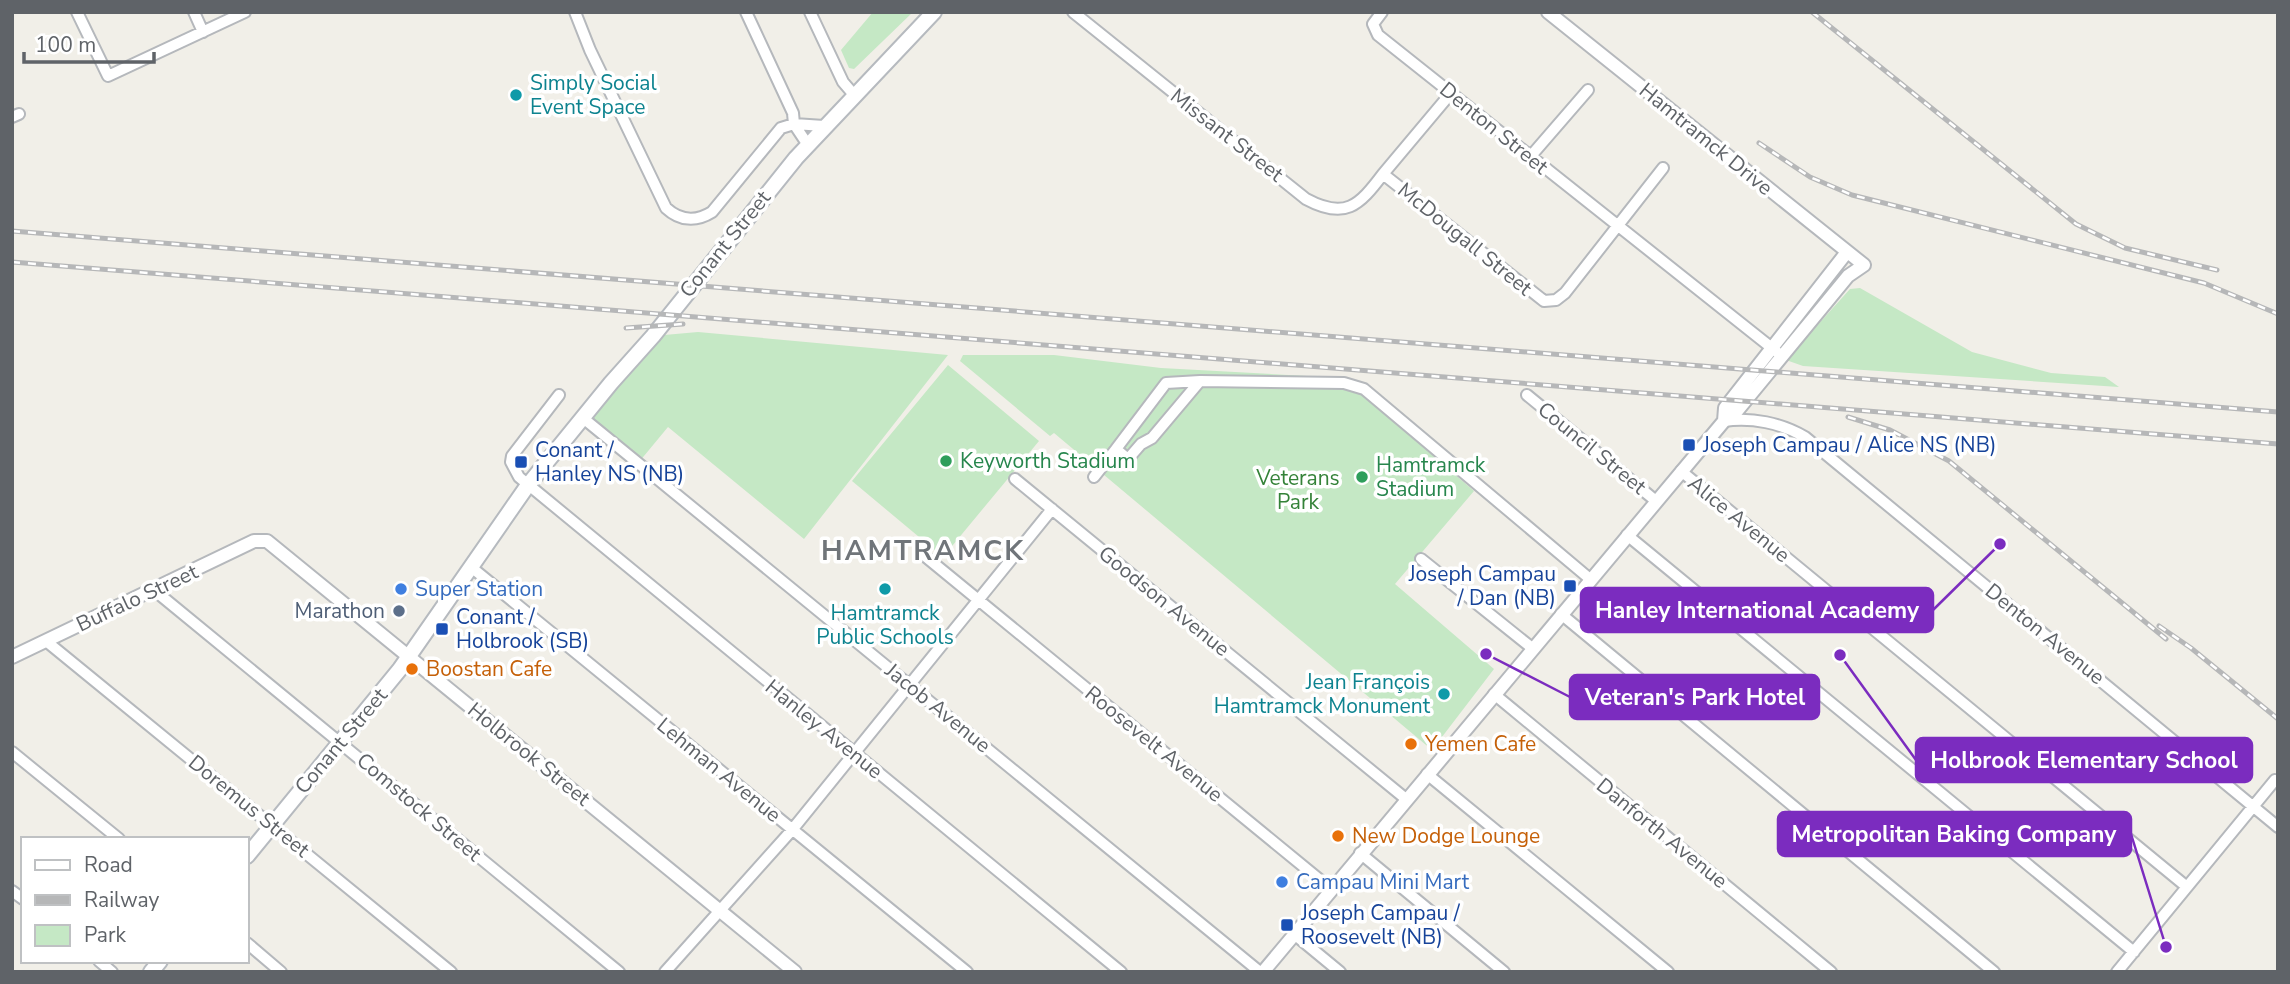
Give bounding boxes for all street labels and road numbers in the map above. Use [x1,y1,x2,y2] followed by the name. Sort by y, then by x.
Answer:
[1434,76,1555,181] street label: Denton Street
[1633,76,1779,202] street label: Hamtramck Drive
[1165,82,1290,188] street label: Missant Street
[1392,176,1539,302] street label: McDougall Street
[673,184,777,303] street label: Conant Street
[1532,395,1653,501] street label: Council Street
[1682,469,1796,569] street label: Alice Avenue
[1092,539,1236,663] street label: Goodson Avenue
[72,557,203,638] street label: Buffalo Street
[1979,577,2111,691] street label: Denton Avenue
[879,656,997,759] street label: Jacob Avenue
[759,673,889,785] street label: Hanley Avenue
[1079,680,1229,808] street label: Roosevelt Avenue
[288,682,394,800] street label: Conant Street
[462,696,597,813] street label: Holbrook Street
[651,711,787,829] street label: Lehman Avenue
[351,746,488,868] street label: Comstock Street
[183,748,316,864] street label: Doremus Street
[1591,771,1733,895] street label: Danforth Avenue

